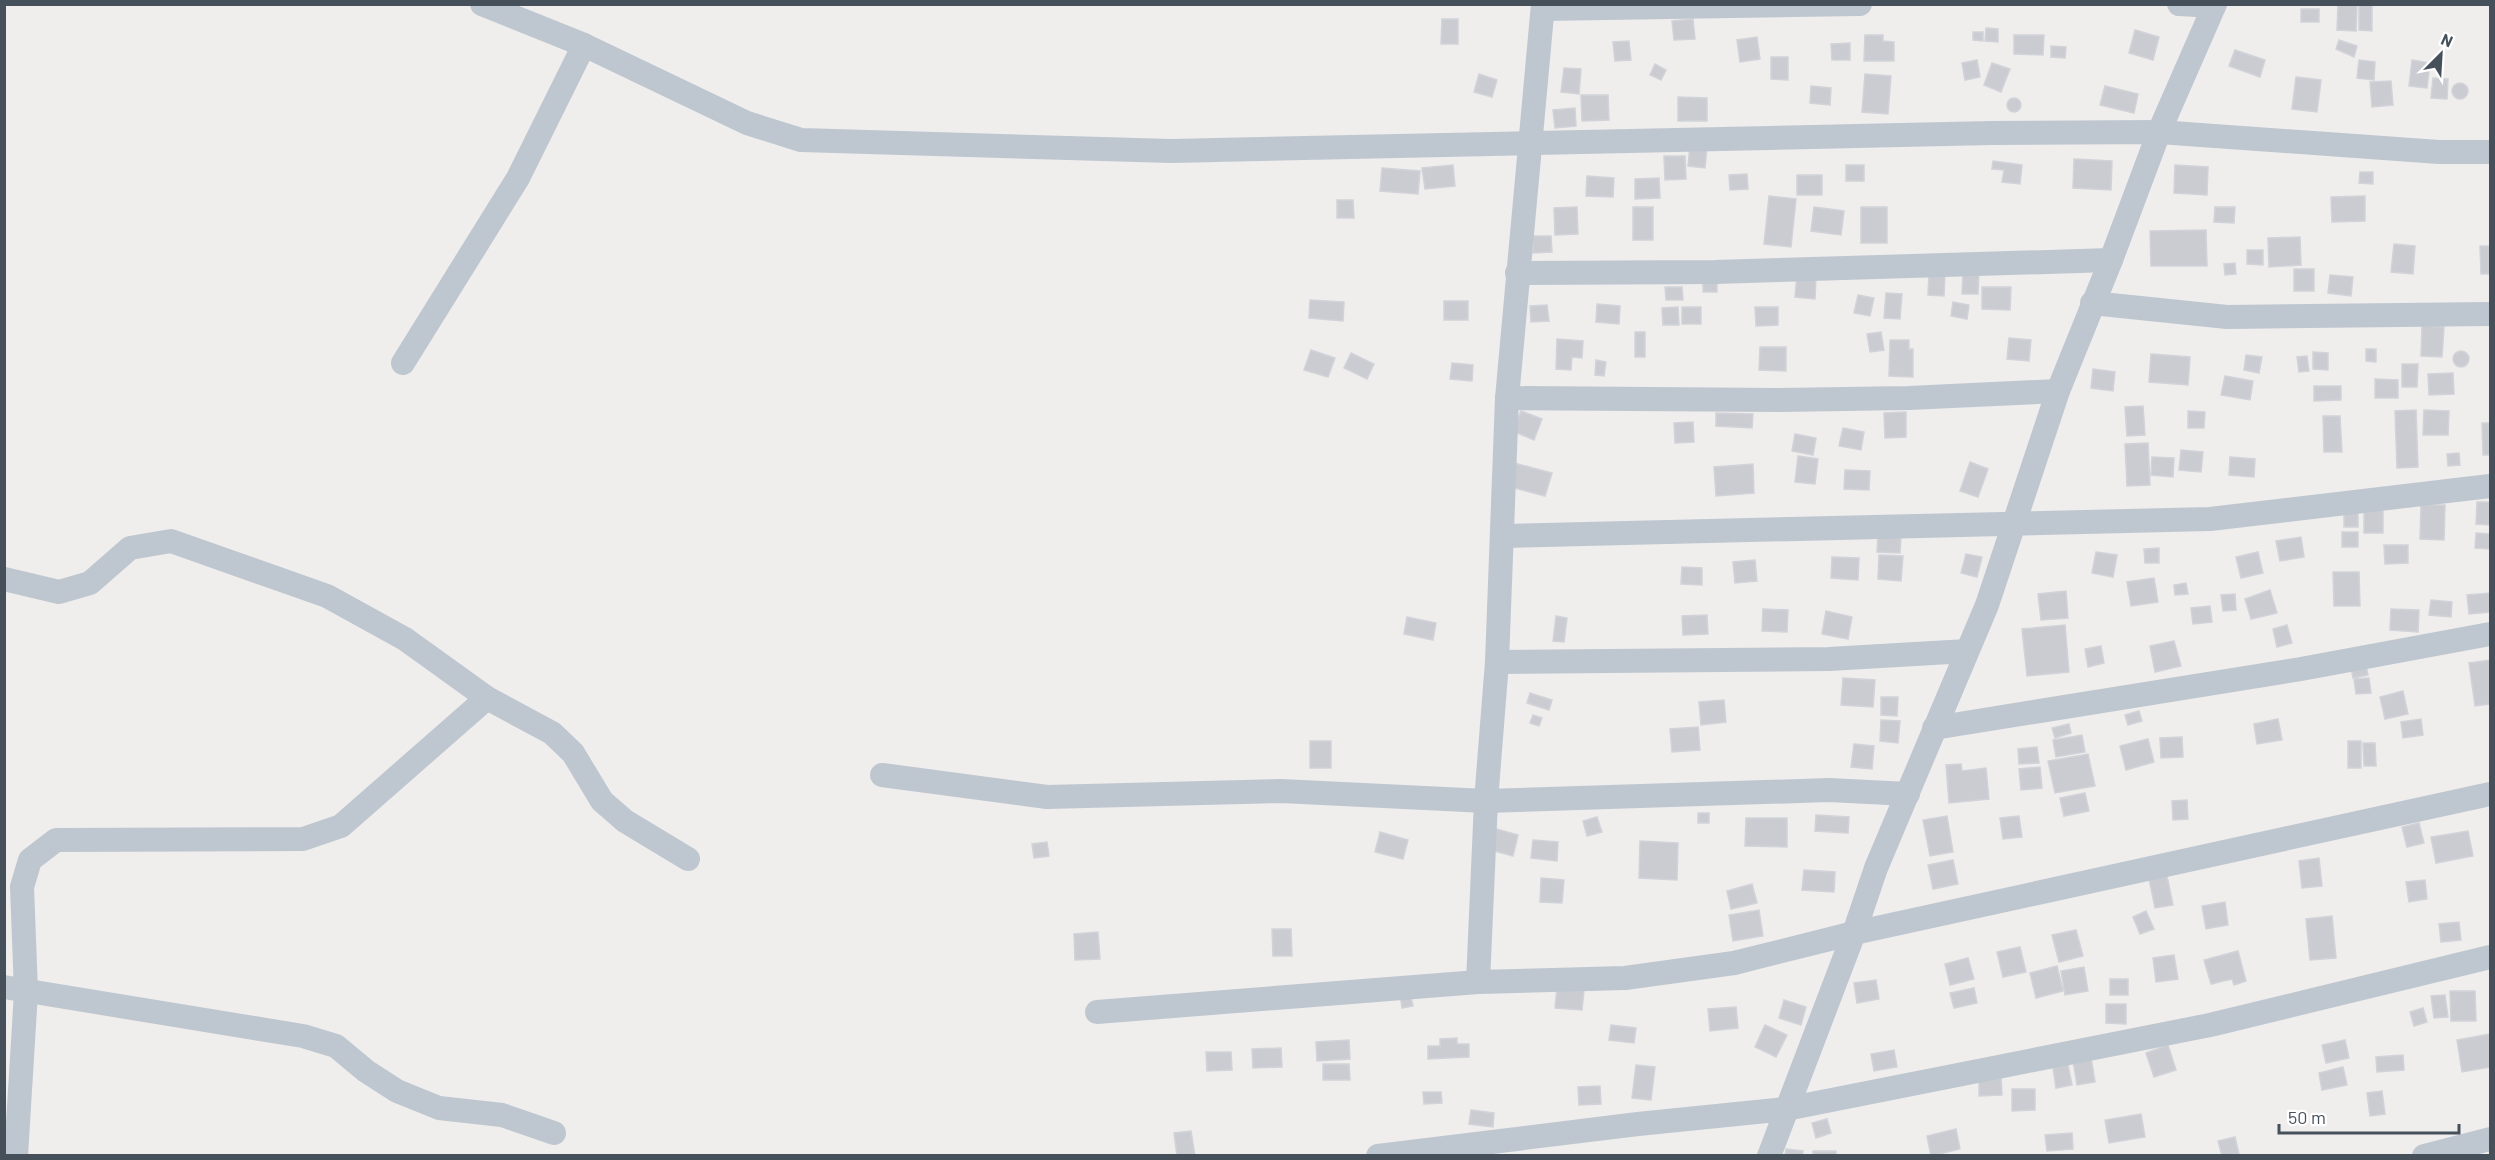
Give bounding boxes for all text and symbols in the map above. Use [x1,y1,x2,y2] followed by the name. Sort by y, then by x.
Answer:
[2411,24,2471,84] north arrow
[2439,29,2456,51] text: N
[2279,1097,2459,1135] scale bar
[2288,1106,2326,1128] text: 50 m

